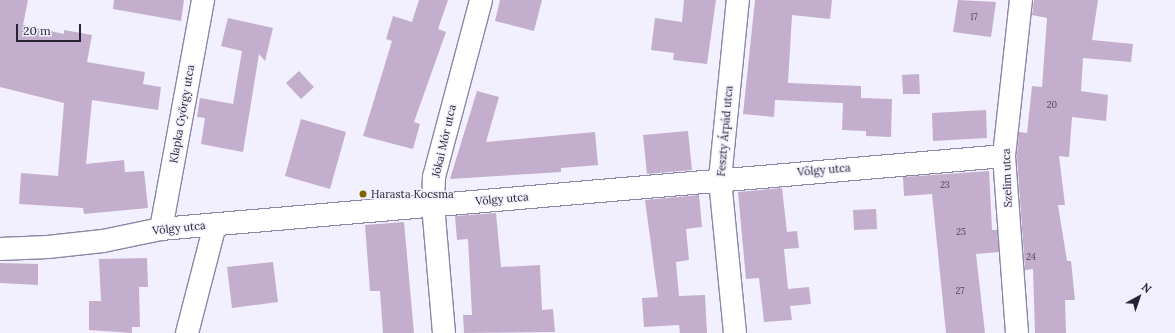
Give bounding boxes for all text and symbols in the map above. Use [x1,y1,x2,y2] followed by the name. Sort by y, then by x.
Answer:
[970,12,978,22] house number: 17
[18,16,83,42] scale bar
[23,23,51,38] text: 20 m
[167,64,197,164] street label: Klapka György utca
[714,85,736,177] street label: Feszty Árpád utca
[1047,100,1057,110] house number: 20
[429,103,459,179] street label: Jókai Mór utca
[999,148,1015,208] street label: Szelim utca
[797,161,851,179] street label: Völgy utca
[940,180,950,190] house number: 23
[371,187,454,201] place label: Harasta Kocsma
[358,189,368,199] marker: Harasta Kocsma
[475,190,529,208] street label: Völgy utca
[152,219,206,237] street label: Völgy utca
[956,227,966,237] house number: 25
[1026,252,1036,262] house number: 24
[1119,277,1159,317] north arrow
[1139,280,1154,296] text: N
[956,286,964,296] house number: 27

